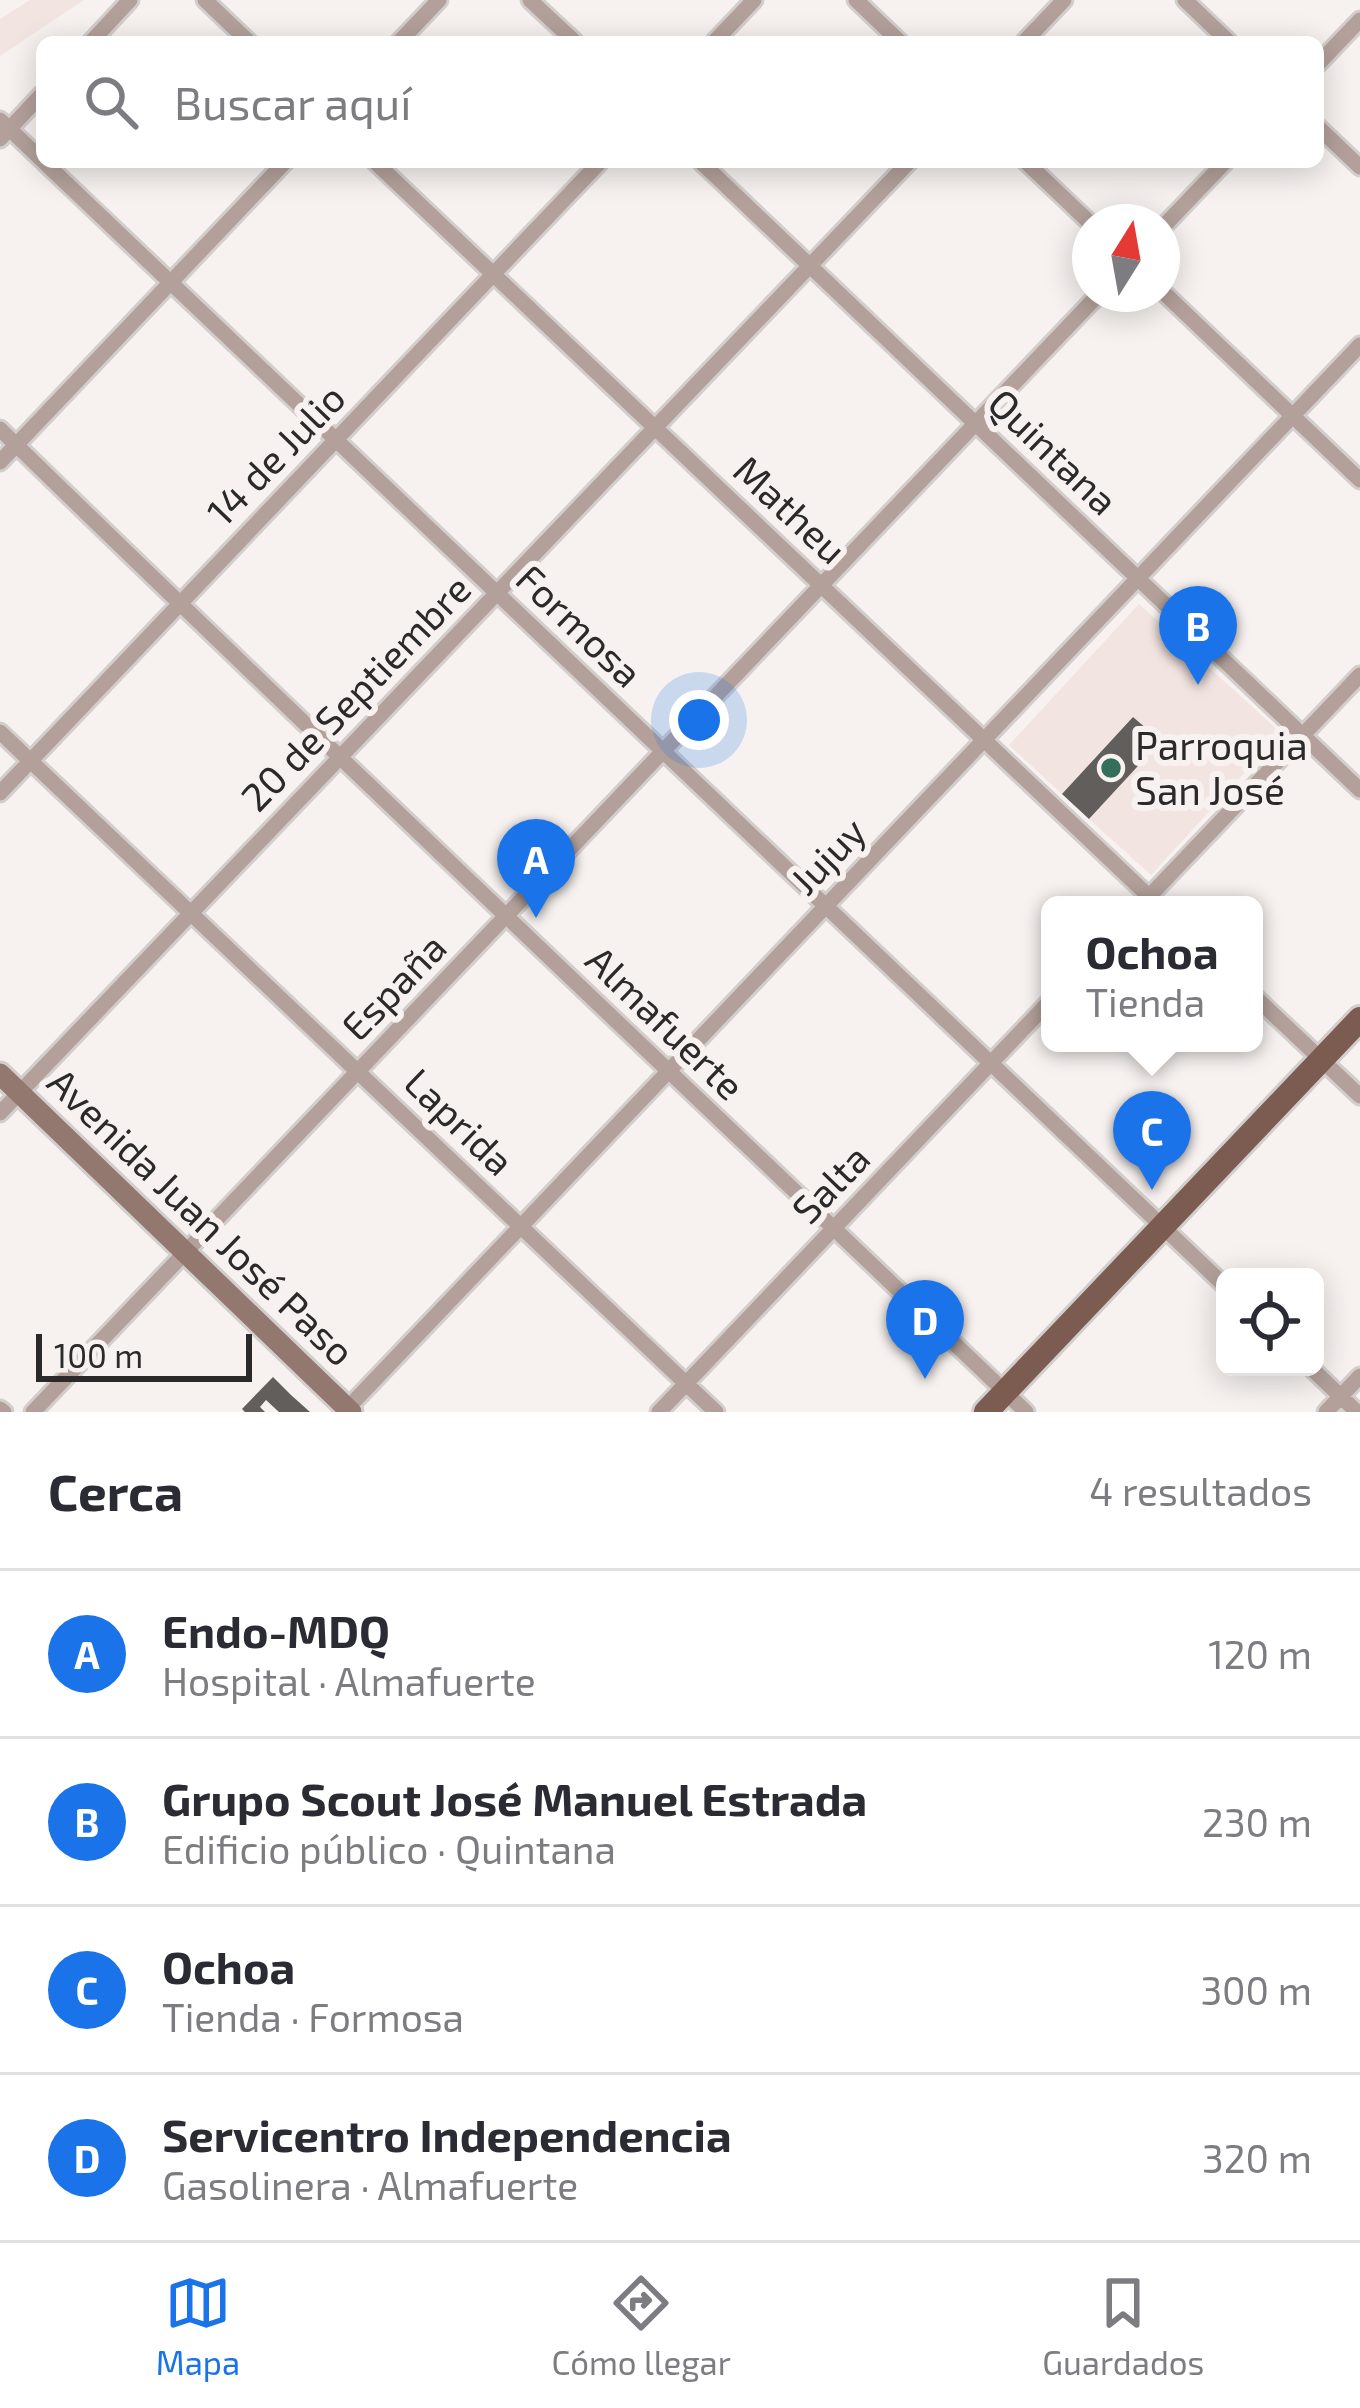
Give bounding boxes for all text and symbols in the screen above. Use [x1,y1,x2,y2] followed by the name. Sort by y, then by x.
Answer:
[36,36,1324,168] search box
[78,69,144,135] icon: search
[174,75,411,129] text: Buscar aquí
[1072,204,1180,312] north arrow
[196,373,354,534] street label: 14 de Julio
[980,378,1128,524] street label: Quintana
[725,445,857,573] street label: Matheu
[508,554,652,696] street label: Formosa
[231,564,479,820] street label: 20 de Septiembre
[1159,586,1237,685] pin: B
[669,690,729,750] your location
[1135,721,1308,813] place label: Parroquia San José
[1098,755,1124,781] marker: Parroquia San José
[779,807,874,903] street label: Jujuy
[497,819,575,918] pin: A
[1041,896,1263,1052] popup
[331,923,455,1049] street label: España
[1085,924,1219,978] text: Ochoa
[577,935,755,1109] street label: Almafuerte
[1085,978,1205,1025] text: Tienda
[39,1058,365,1374] street label: Avenida Juan José Paso
[396,1058,524,1184] street label: Laprida
[1113,1091,1191,1190] pin: C
[781,1134,878,1232] street label: Salta
[1216,1268,1324,1376] map controls
[1216,1268,1324,1376] button: locate
[886,1280,964,1379] pin: D
[36,1328,252,1381] scale bar
[54,1335,143,1375] text: 100 m
[48,1460,183,1521] text: Cerca
[1089,1467,1312,1514] text: 4 resultados
[162,1603,390,1657] text: Endo-MDQ
[74,1630,100,1677] text: A
[1208,1630,1312,1677] text: 120 m
[162,1657,536,1704] text: Hospital · Almafuerte
[162,1771,867,1825] text: Grupo Scout José Manuel Estrada
[75,1798,99,1845] text: B
[1202,1798,1312,1845] text: 230 m
[162,1825,616,1872] text: Edificio público · Quintana
[162,1939,295,1993] text: Ochoa
[76,1966,98,2013] text: C
[1200,1966,1312,2013] text: 300 m
[162,1993,464,2040] text: Tienda · Formosa
[162,2107,732,2161] text: Servicentro Independencia
[74,2134,100,2181] text: D
[1202,2134,1312,2181] text: 320 m
[162,2161,578,2208] text: Gasolinera · Almafuerte
[156,2270,240,2382] tab: Mapa
[551,2270,731,2382] tab: Cómo llegar
[1042,2270,1204,2382] tab: Guardados

